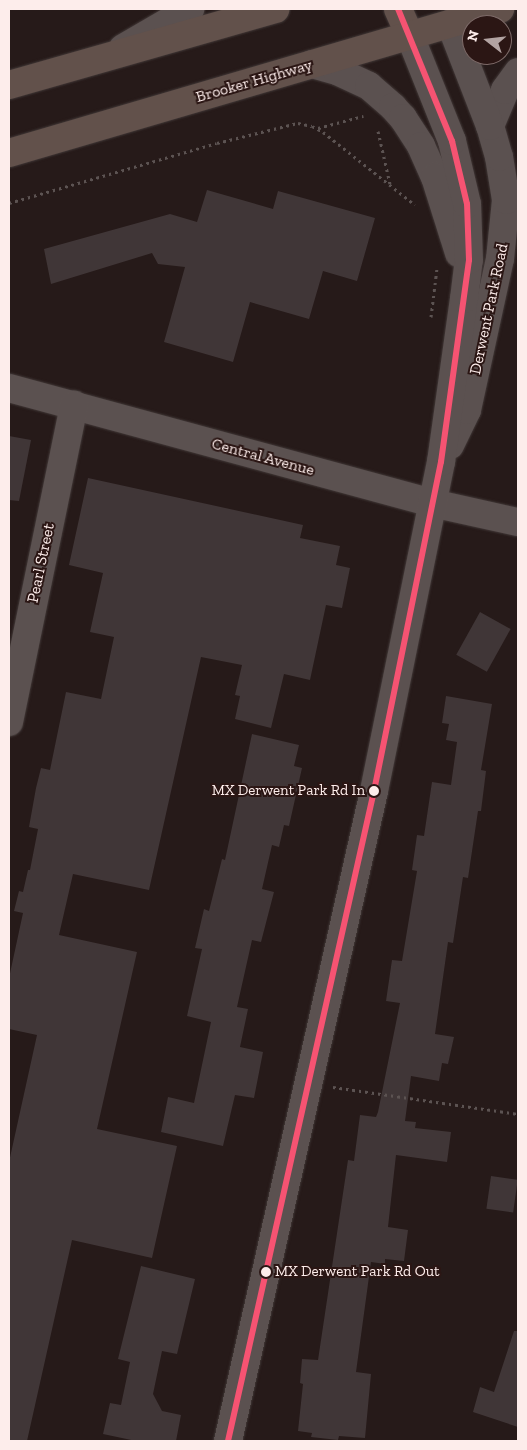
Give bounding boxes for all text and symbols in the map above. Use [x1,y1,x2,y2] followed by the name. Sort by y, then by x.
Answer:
[462,15,512,65] north arrow
[463,29,483,43] text: N
[193,55,315,107] street label: Brooker Highway
[466,242,512,376] street label: Derwent Park Road
[209,434,317,480] street label: Central Avenue
[23,522,59,604] street label: Pearl Street
[212,782,365,800] place label: MX Derwent Park Rd In
[369,786,379,796] marker: MX Derwent Park Rd In
[275,1263,440,1281] place label: MX Derwent Park Rd Out
[261,1267,271,1277] marker: MX Derwent Park Rd Out

